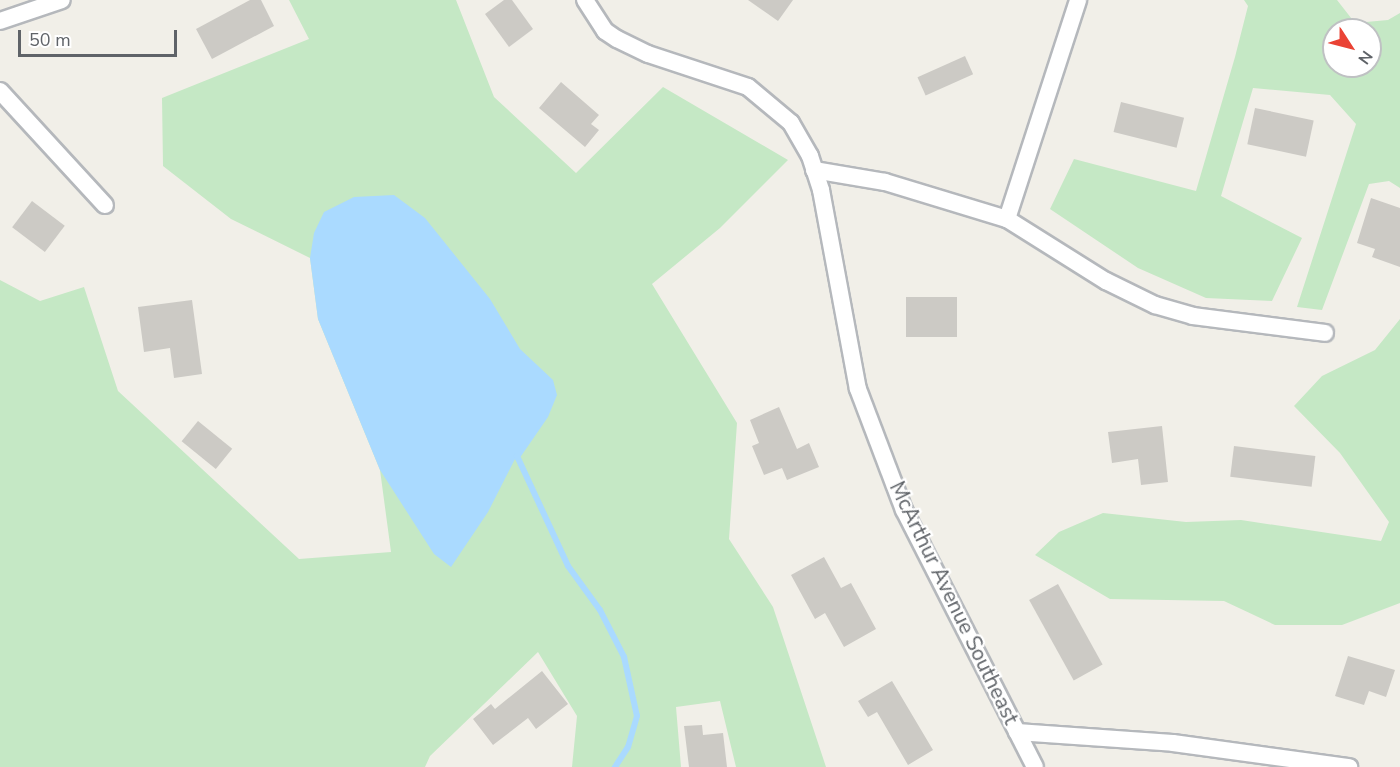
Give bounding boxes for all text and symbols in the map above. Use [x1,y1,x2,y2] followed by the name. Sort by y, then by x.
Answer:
[21,18,180,56] scale bar
[1322,18,1382,78] north arrow
[29,28,71,52] text: 50 m
[1353,46,1377,69] text: N
[884,477,1024,729] street label: McArthur Avenue Southeast

